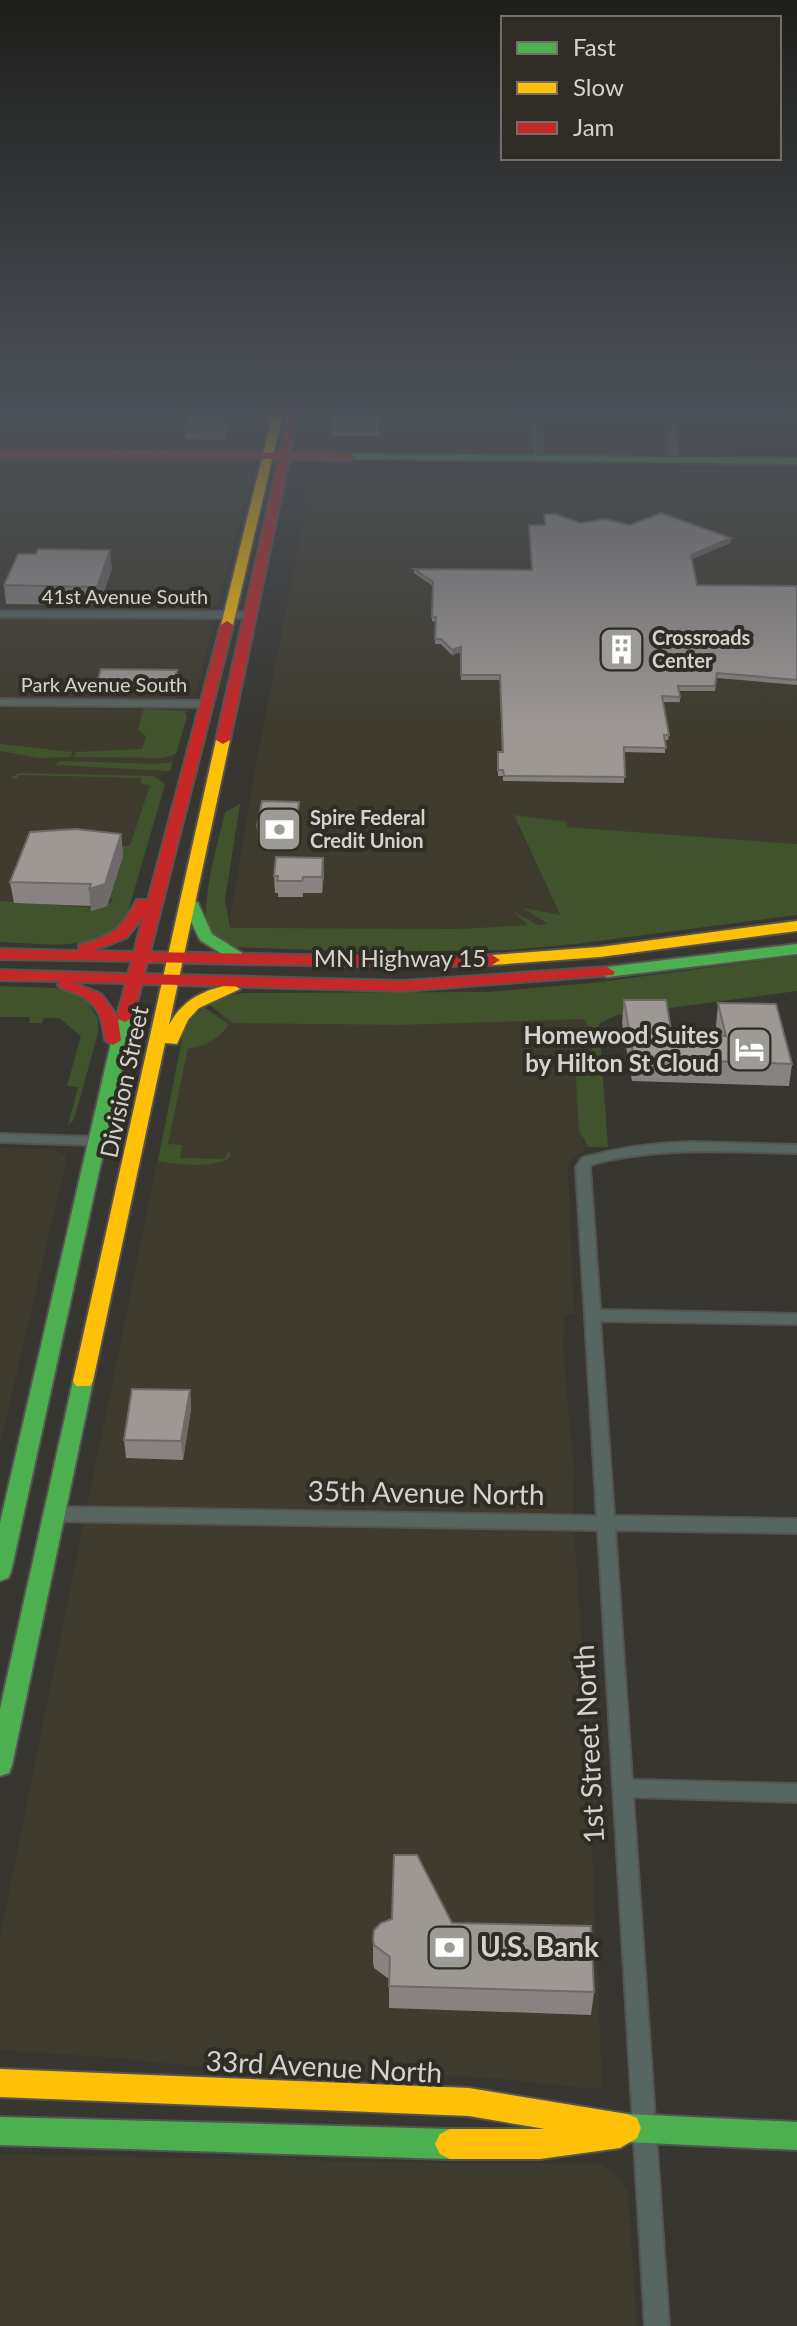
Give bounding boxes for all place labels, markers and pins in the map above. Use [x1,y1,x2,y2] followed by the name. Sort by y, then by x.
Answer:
[652,625,751,672] place label: Crossroads Center
[597,626,645,674] building icon: Crossroads Center
[310,805,426,852] place label: Spire Federal Credit Union
[255,806,303,854] bank icon: Spire Federal Credit Union
[523,1020,719,1077] place label: Homewood Suites by Hilton St Cloud
[726,1026,774,1074] hotel icon: Homewood Suites by Hilton St Cloud
[425,1923,473,1971] bank icon: U.S. Bank
[480,1929,599,1963] place label: U.S. Bank

